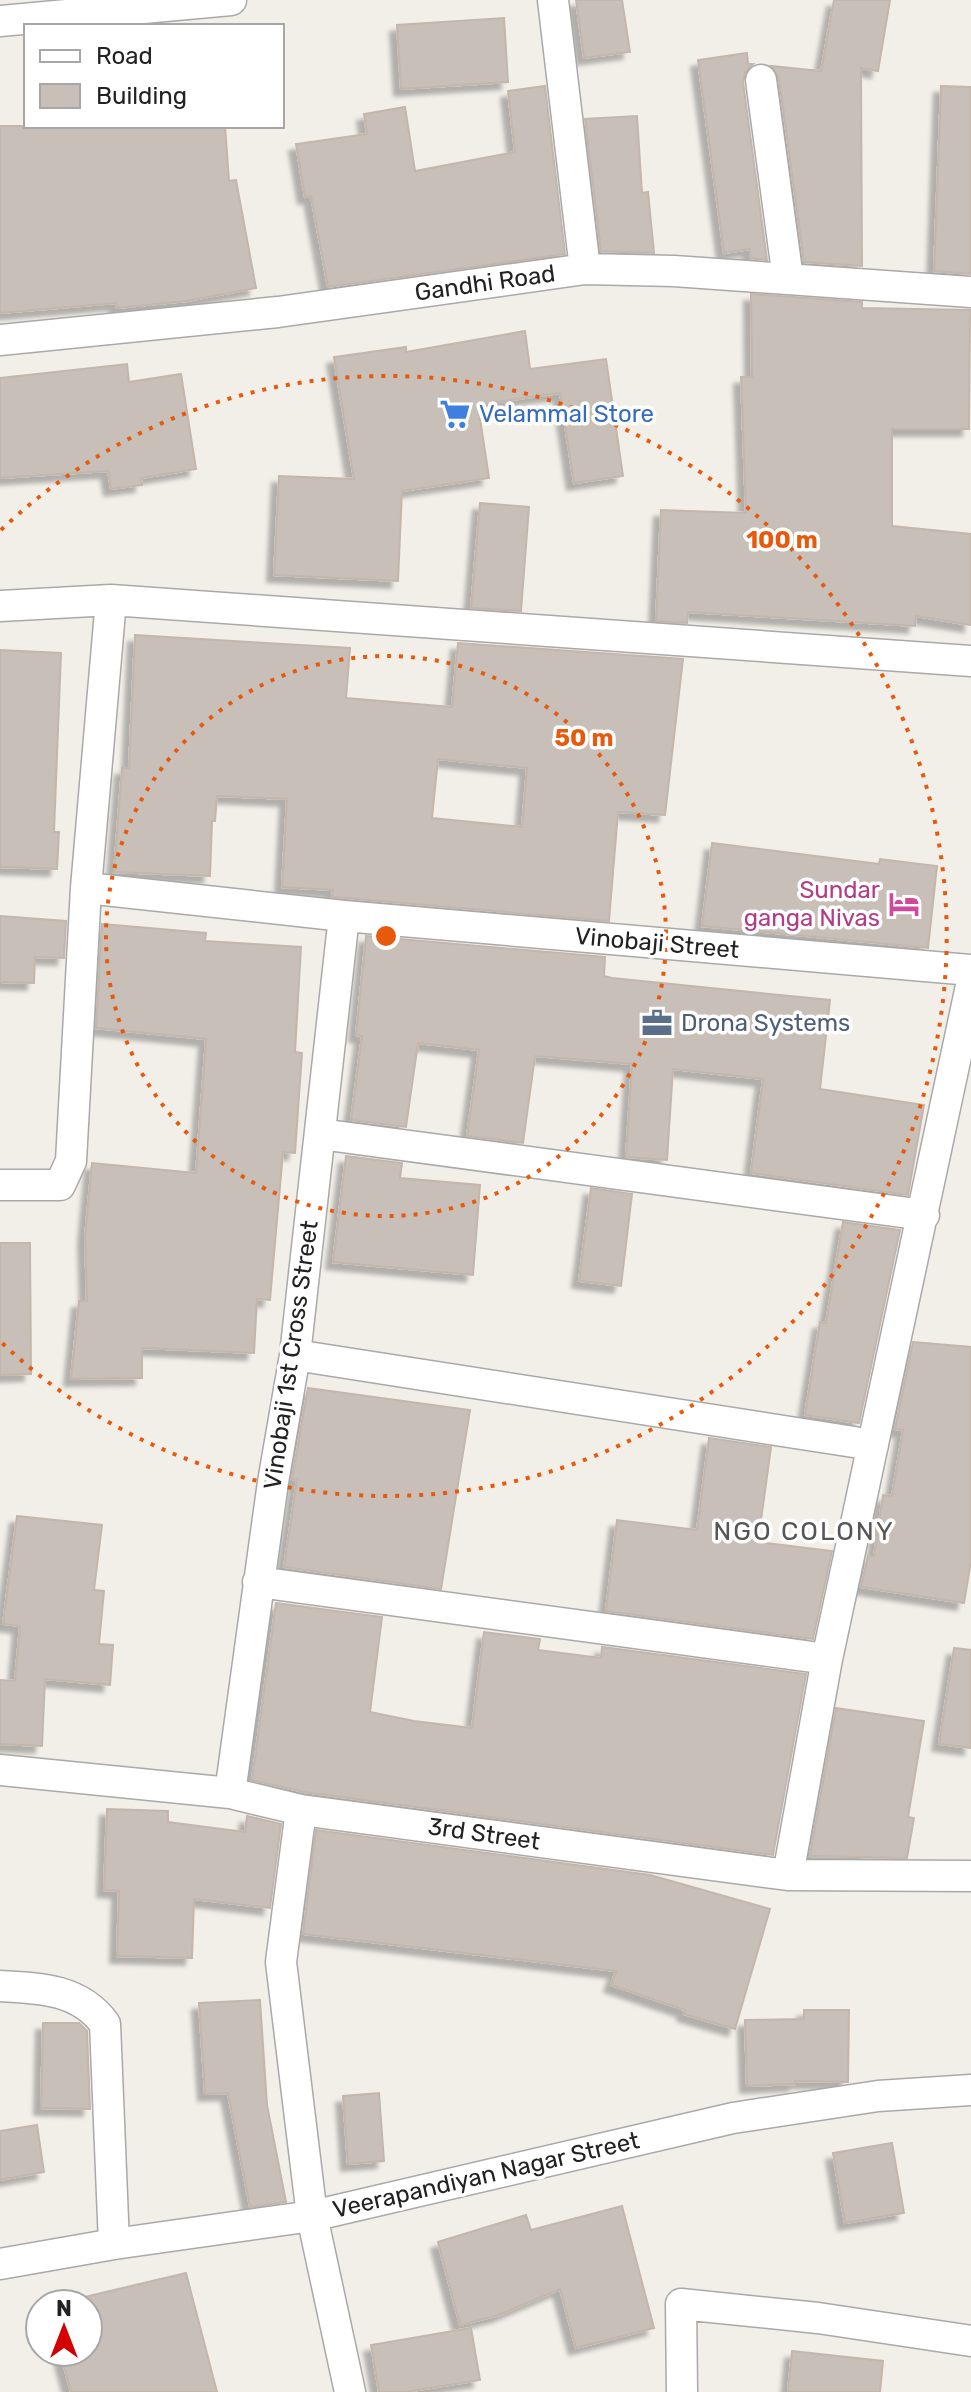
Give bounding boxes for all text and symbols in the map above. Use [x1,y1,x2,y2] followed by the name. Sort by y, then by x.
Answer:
[24,24,284,128] legend
[96,42,153,70] text: Road
[96,82,187,110] text: Building
[413,259,557,307] street label: Gandhi Road
[438,397,472,431] supermarket icon: Velammal Store
[479,400,654,428] place label: Velammal Store
[746,526,818,554] text: 100 m
[555,724,613,752] text: 50 m
[744,876,880,932] place label: Sundar ganga Nivas
[887,887,921,921] hotel icon: Sundar ganga Nivas
[372,922,400,950] centre of rings
[574,922,740,964] street label: Vinobaji Street
[640,1006,674,1040] office icon: Drona Systems
[681,1009,850,1037] place label: Drona Systems
[258,1219,324,1491] street label: Vinobaji 1st Cross Street
[713,1516,895,1547] district label: NGO COLONY
[426,1812,542,1856] street label: 3rd Street
[330,2126,642,2224] street label: Veerapandiyan Nagar Street
[24,2288,104,2368] north arrow
[56,2295,72,2322] text: N

